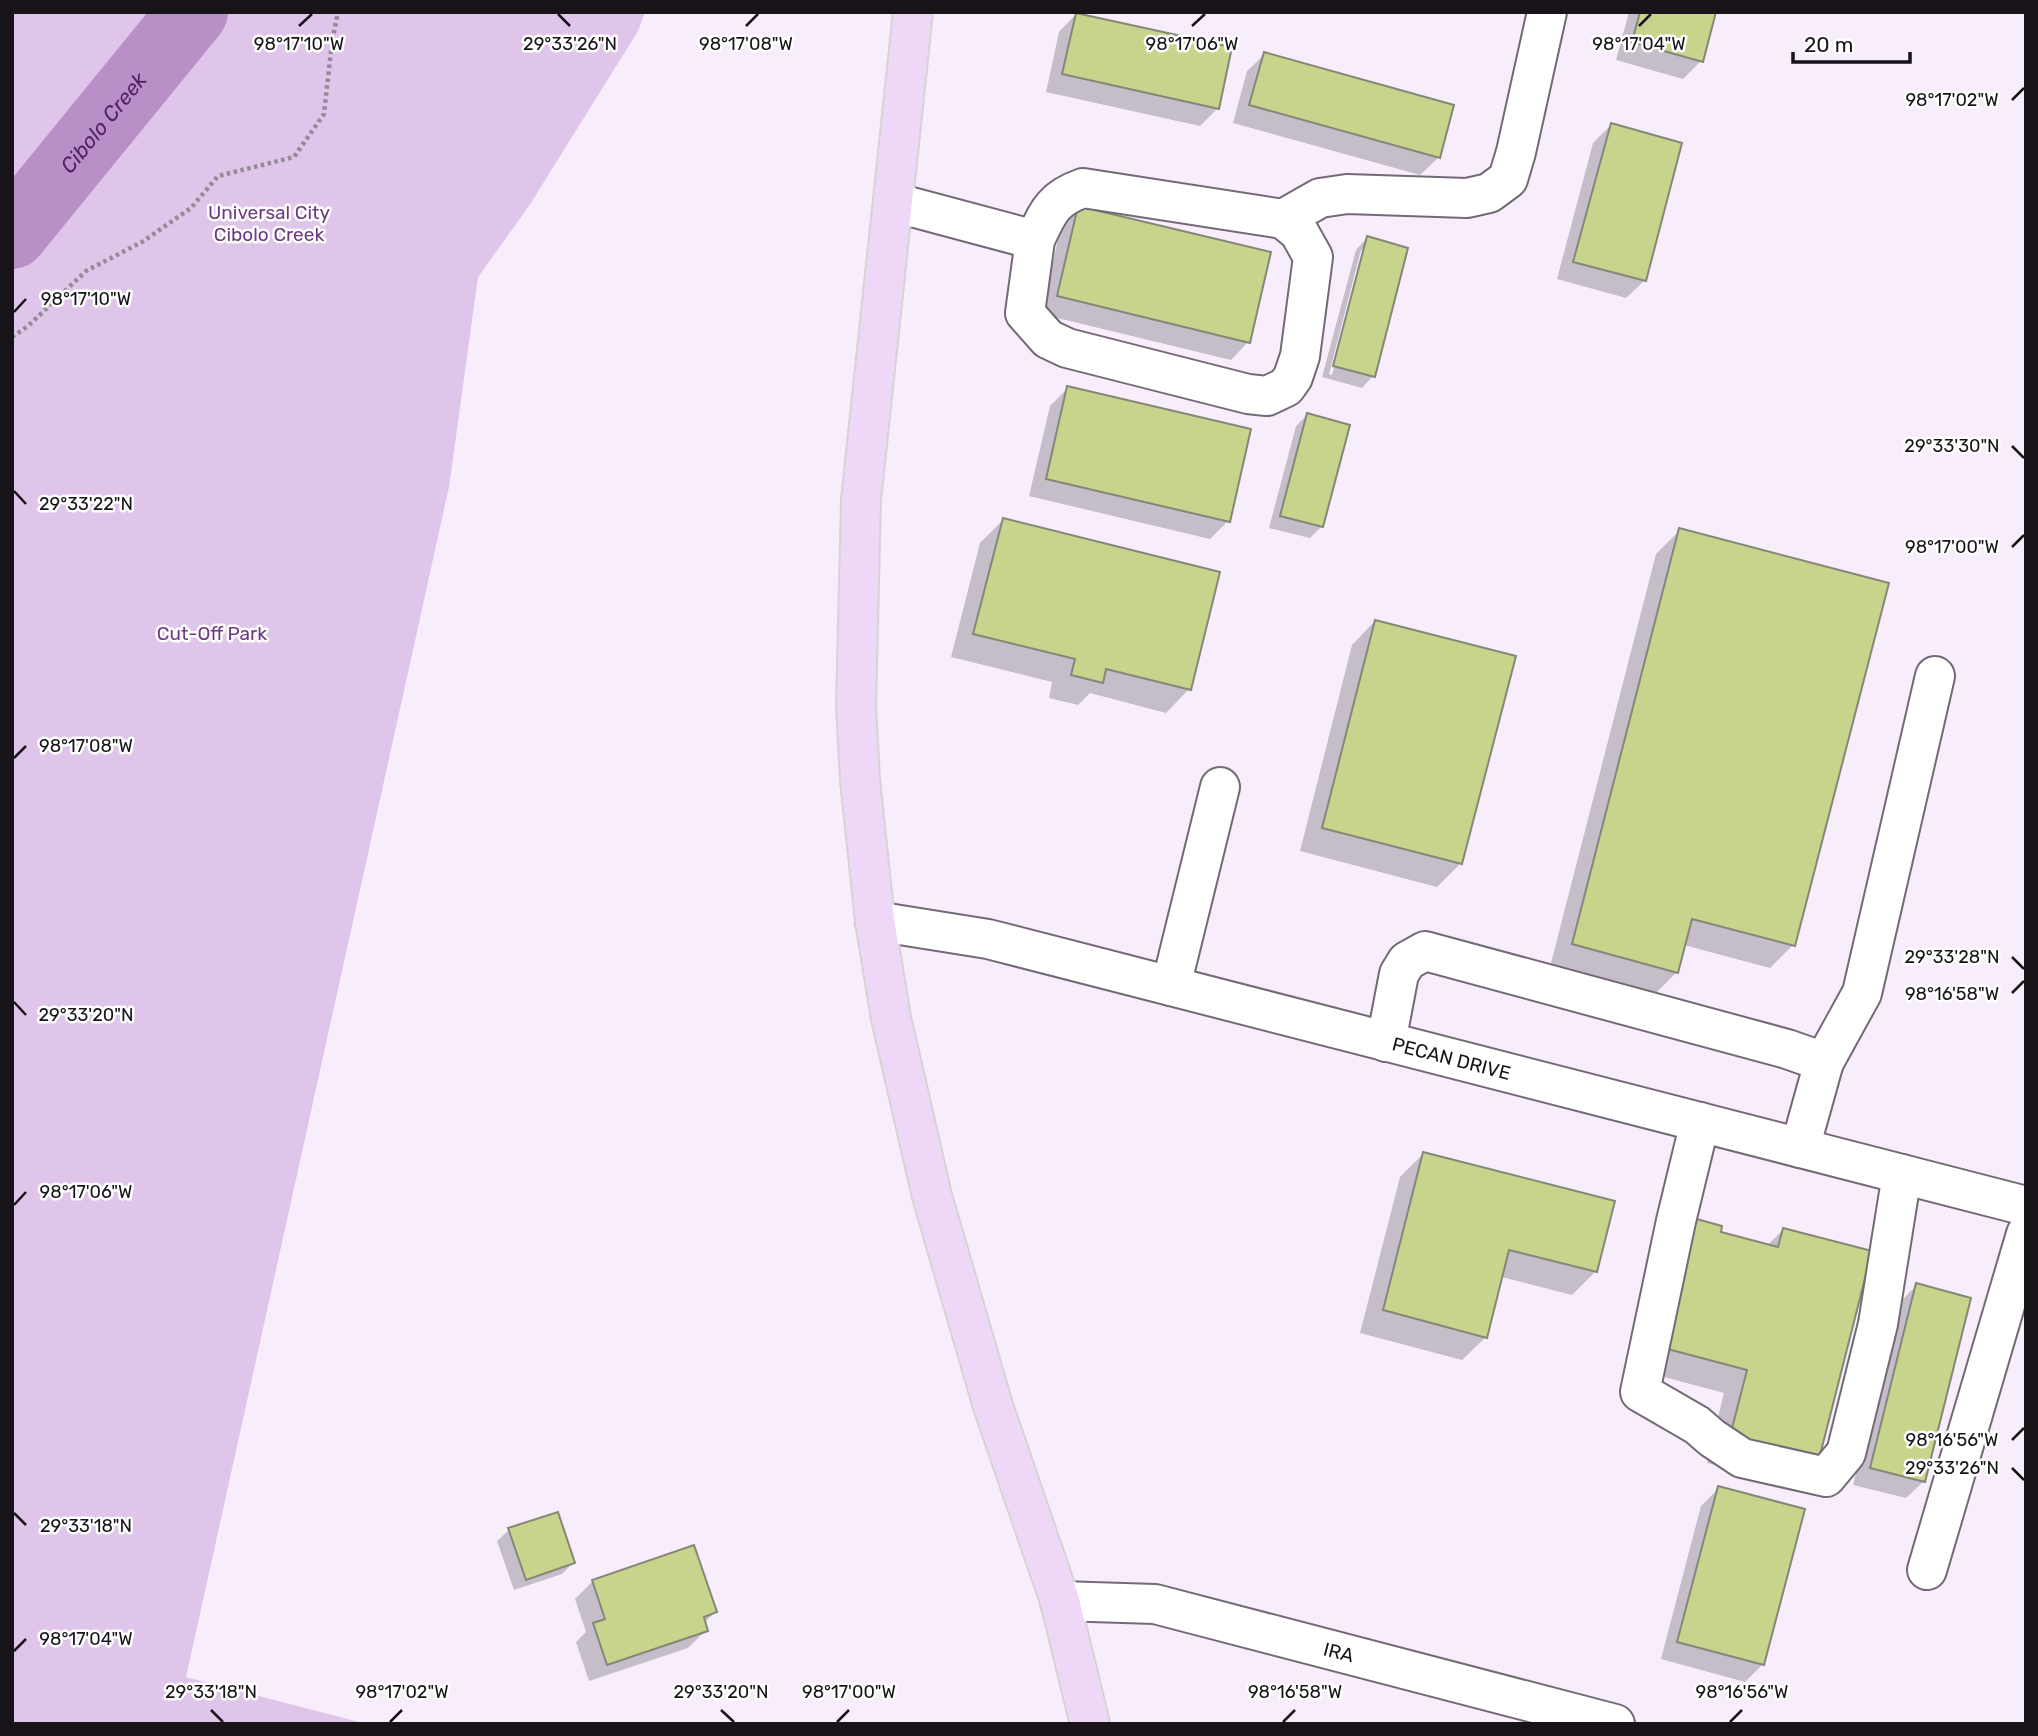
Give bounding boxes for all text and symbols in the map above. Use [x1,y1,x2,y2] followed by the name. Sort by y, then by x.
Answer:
[1793,21,1910,65] scale bar
[1804,32,1853,57] text: 20 m
[254,33,344,55] text: 98°17'10"W
[523,33,617,55] text: 29°33'26"N
[699,33,793,55] text: 98°17'08"W
[1146,33,1238,55] text: 98°17'06"W
[1592,33,1686,55] text: 98°17'04"W
[55,66,152,178] water label: Cibolo Creek
[1905,89,1999,111] text: 98°17'02"W
[208,201,330,246] park label: Universal City Cibolo Creek
[41,288,131,310] text: 98°17'10"W
[1904,435,2000,457] text: 29°33'30"N
[39,493,133,515] text: 29°33'22"N
[1905,536,1999,558] text: 98°17'00"W
[157,622,267,645] park label: Cut-Off Park
[39,735,133,757] text: 98°17'08"W
[1904,946,2000,968] text: 29°33'28"N
[1905,983,1999,1005] text: 98°16'58"W
[38,1004,134,1026] text: 29°33'20"N
[1390,1032,1513,1084] street label: PECAN DRIVE
[40,1181,132,1203] text: 98°17'06"W
[1906,1429,1999,1451] text: 98°16'56"W
[1905,1457,1999,1479] text: 29°33'26"N
[40,1515,132,1537] text: 29°33'18"N
[39,1628,133,1650] text: 98°17'04"W
[1321,1637,1357,1667] street label: IRA
[165,1681,257,1703] text: 29°33'18"N
[355,1681,449,1703] text: 98°17'02"W
[673,1681,769,1703] text: 29°33'20"N
[802,1681,896,1703] text: 98°17'00"W
[1248,1681,1342,1703] text: 98°16'58"W
[1696,1681,1789,1703] text: 98°16'56"W

